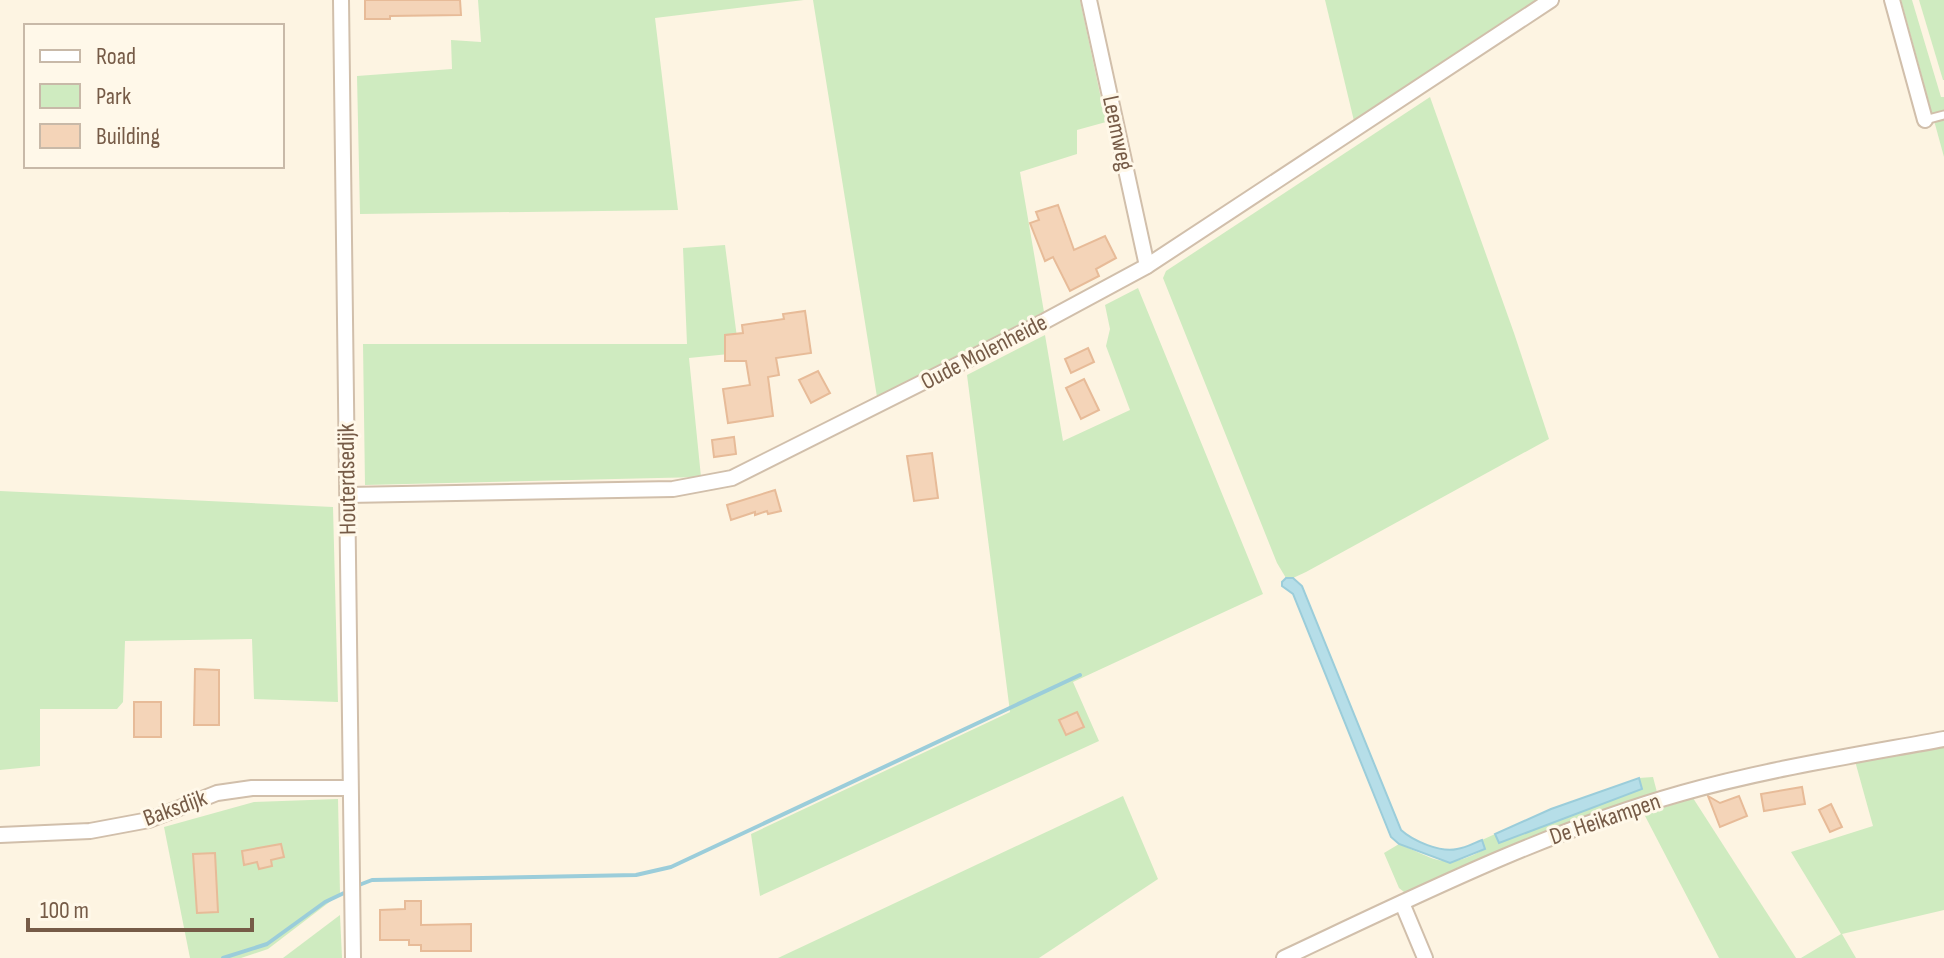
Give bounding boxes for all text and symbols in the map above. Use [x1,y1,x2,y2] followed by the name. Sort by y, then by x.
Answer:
[24,24,284,168] legend
[96,42,136,71] text: Road
[96,82,131,111] text: Park
[1096,93,1140,173] street label: Leemweg
[96,122,160,151] text: Building
[916,308,1052,396] street label: Oude Molenheide
[332,423,362,535] street label: Houterdsedijk
[139,783,211,833] street label: Baksdijk
[1546,787,1664,851] street label: De Heikampen
[28,882,252,932] scale bar
[40,896,89,925] text: 100 m

